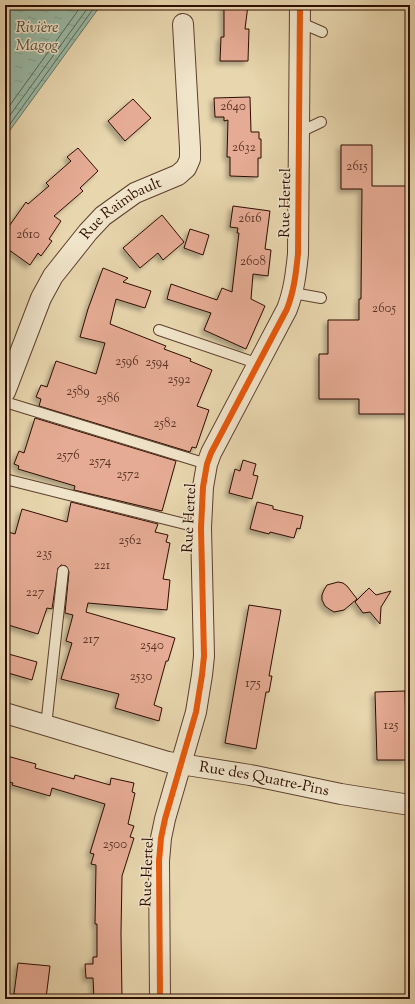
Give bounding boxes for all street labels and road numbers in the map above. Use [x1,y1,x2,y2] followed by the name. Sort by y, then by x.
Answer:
[275,168,297,238] street label: Rue Hertel
[75,173,165,244] street label: Rue Raimbault
[178,483,202,553] street label: Rue Hertel
[198,757,331,802] street label: Rue des Quatre-Pins
[136,837,160,907] street label: Rue Hertel

